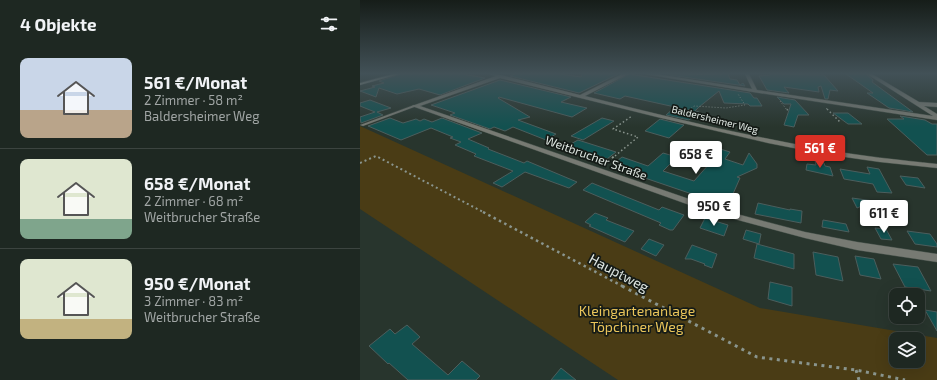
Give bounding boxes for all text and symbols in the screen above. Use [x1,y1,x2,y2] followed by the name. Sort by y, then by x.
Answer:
[318,13,340,35] icon: filters
[20,14,97,34] text: 4 Objekte
[144,72,247,92] text: 561 €/Monat
[52,74,100,122] icon: home
[144,92,243,108] text: 2 Zimmer · 58 m²
[670,102,760,136] street label: Baldersheimer Weg
[144,108,259,124] text: Baldersheimer Weg
[544,132,649,182] street label: Weitbrucher Straße
[792,135,848,169] pin: 561 €
[804,140,836,156] text: 561 €
[668,141,724,175] pin: 658 €
[679,146,713,162] text: 658 €
[144,173,250,193] text: 658 €/Monat
[52,175,100,223] icon: home
[144,193,243,209] text: 2 Zimmer · 68 m²
[686,193,742,227] pin: 950 €
[697,198,731,214] text: 950 €
[856,200,912,234] pin: 611 €
[869,205,899,221] text: 611 €
[144,209,260,225] text: Weitbrucher Straße
[586,250,652,295] street label: Hauptweg
[144,273,251,293] text: 950 €/Monat
[52,275,100,323] icon: home
[889,288,925,368] map controls
[889,288,925,324] button: locate
[144,293,243,309] text: 3 Zimmer · 83 m²
[579,302,695,335] park label: Kleingartenanlage Töpchiner Weg
[144,309,260,325] text: Weitbrucher Straße
[889,332,925,368] button: layers

